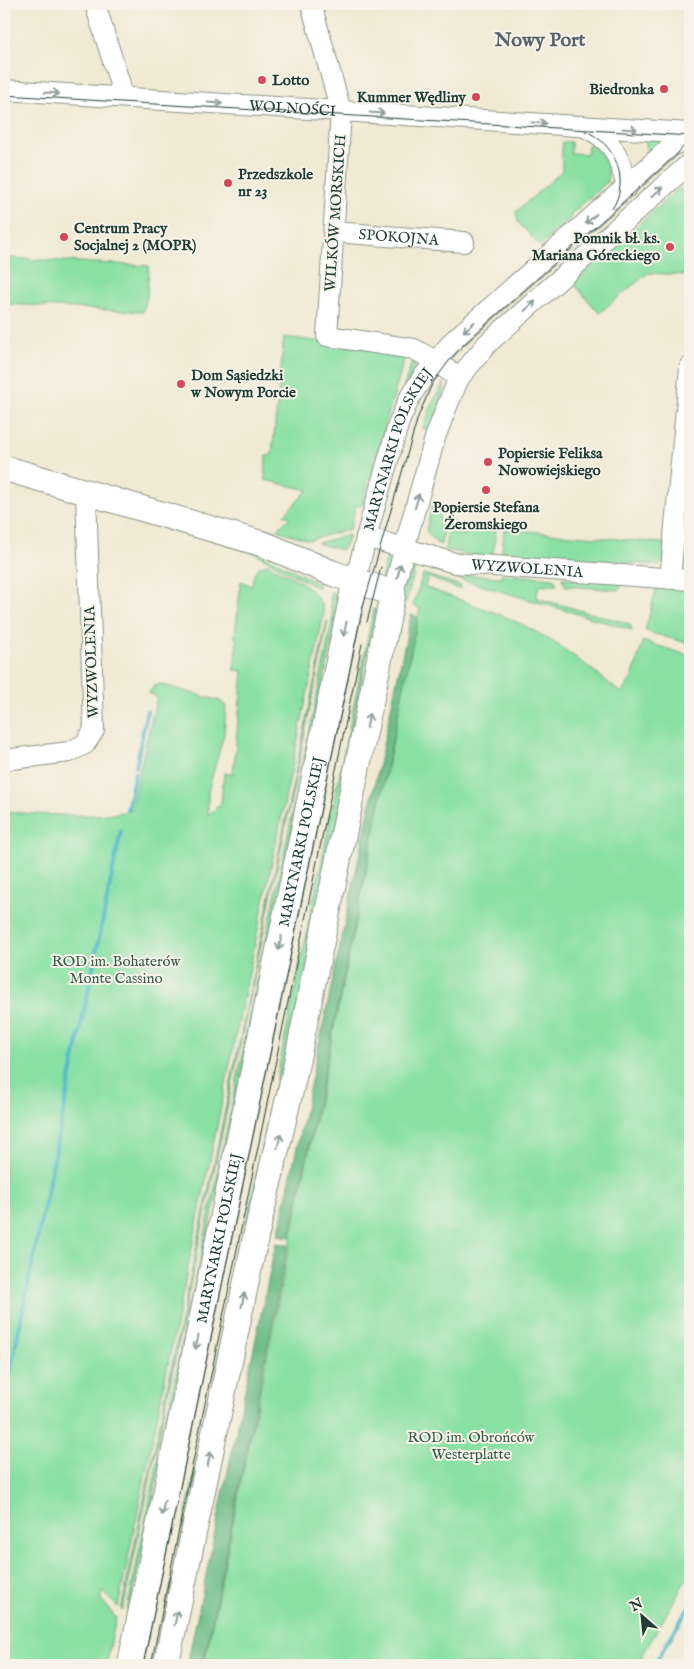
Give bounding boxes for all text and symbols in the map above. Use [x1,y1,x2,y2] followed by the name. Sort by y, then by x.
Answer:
[494,28,586,53] district label: Nowy Port
[272,71,309,90] place label: Lotto
[256,74,268,86] marker: Lotto
[589,80,655,99] place label: Biedronka
[658,83,670,95] marker: Biedronka
[44,88,60,97] one-way arrow
[357,88,467,107] place label: Kummer Wędliny
[470,91,482,103] marker: Kummer Wędliny
[248,96,337,121] street label: WOLNOŚCI
[206,98,222,107] one-way arrow
[369,108,385,117] one-way arrow
[531,118,547,128] one-way arrow
[622,124,638,133] one-way arrow
[321,134,350,292] street label: WILKÓW MORSKICH
[238,165,313,201] place label: Przedszkole nr 23
[222,177,234,189] marker: Przedszkole nr 23
[650,186,663,198] one-way arrow
[584,213,597,225] one-way arrow
[74,219,196,255] place label: Centrum Pracy Socjalnej 2 (MOPR)
[358,225,440,250] street label: SPOKOJNA
[532,229,660,265] place label: Pomnik bł. ks. Mariana Góreckiego
[58,231,70,243] marker: Centrum Pracy Socjalnej 2 (MOPR)
[664,241,676,253] marker: Pomnik bł. ks. Mariana Góreckiego
[523,300,536,311] one-way arrow
[463,321,476,332] one-way arrow
[359,364,437,533] street label: MARYNARKI POLSKIEJ
[190,366,296,402] place label: Dom Sąsiedzki w Nowym Porcie
[175,378,187,390] marker: Dom Sąsiedzki w Nowym Porcie
[497,444,603,480] place label: Popiersie Feliksa Nowowiejskiego
[482,456,494,468] marker: Popiersie Feliksa Nowowiejskiego
[480,484,492,496] marker: Popiersie Stefana Żeromskiego
[413,494,423,510] one-way arrow
[433,498,540,534] place label: Popiersie Stefana Żeromskiego
[470,555,585,582] street label: WYZWOLENIA
[395,563,404,579] one-way arrow
[80,605,103,718] street label: WYZWOLENIA
[340,621,349,637] one-way arrow
[364,714,373,730] one-way arrow
[275,755,329,929] street label: MARYNARKI POLSKIEJ
[275,934,284,950] one-way arrow
[52,952,181,988] park label: ROD im. Bohaterów Monte Cassino
[275,1134,284,1150] one-way arrow
[192,1151,246,1325] street label: MARYNARKI POLSKIEJ
[239,1292,248,1308] one-way arrow
[192,1333,201,1349] one-way arrow
[408,1428,536,1464] park label: ROD im. Obrońców Westerplatte
[205,1451,215,1467] one-way arrow
[158,1499,167,1515] one-way arrow
[616,1592,666,1642] north arrow
[626,1595,646,1617] text: N
[172,1610,181,1626] one-way arrow

